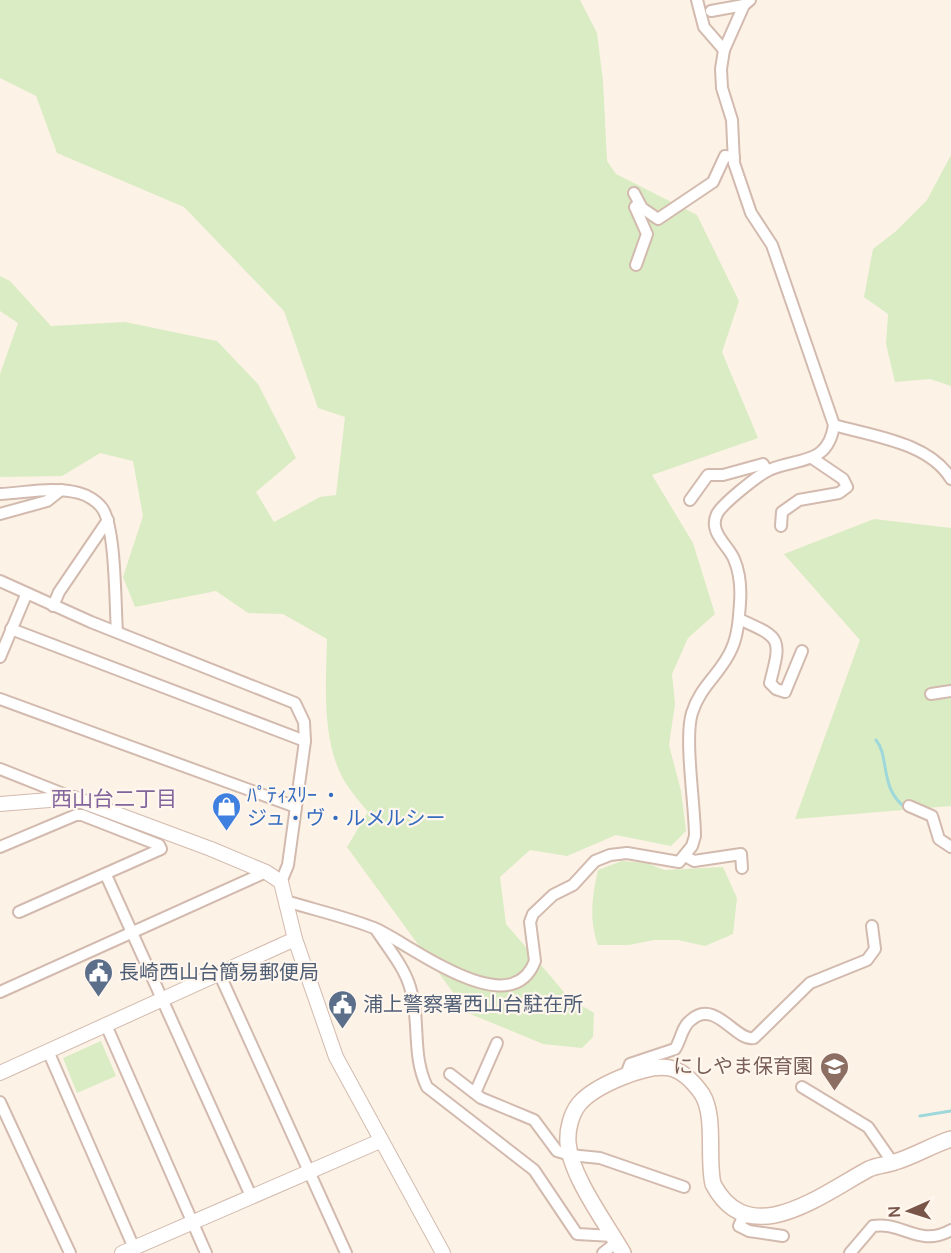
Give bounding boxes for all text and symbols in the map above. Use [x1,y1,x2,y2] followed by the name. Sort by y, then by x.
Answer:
[247,781,446,831] place label: ﾊﾟﾃｨｽﾘｰ ・ ジュ・ヴ・ルメルシー
[51,784,177,812] district label: 西山台二丁目
[210,790,242,832] shop icon: ﾊﾟﾃｨｽﾘｰ ・ ジュ・ヴ・ルメルシー
[82,956,114,998] public building icon: 長崎西山台簡易郵便局
[119,958,319,985] place label: 長崎西山台簡易郵便局
[326,988,358,1030] public building icon: 浦上警察署西山台駐在所
[363,990,583,1017] place label: 浦上警察署西山台駐在所
[818,1050,850,1092] school or university icon: にしやま保育園
[673,1052,813,1079] place label: にしやま保育園
[879,1181,939,1241] north arrow
[883,1205,905,1218] text: N

